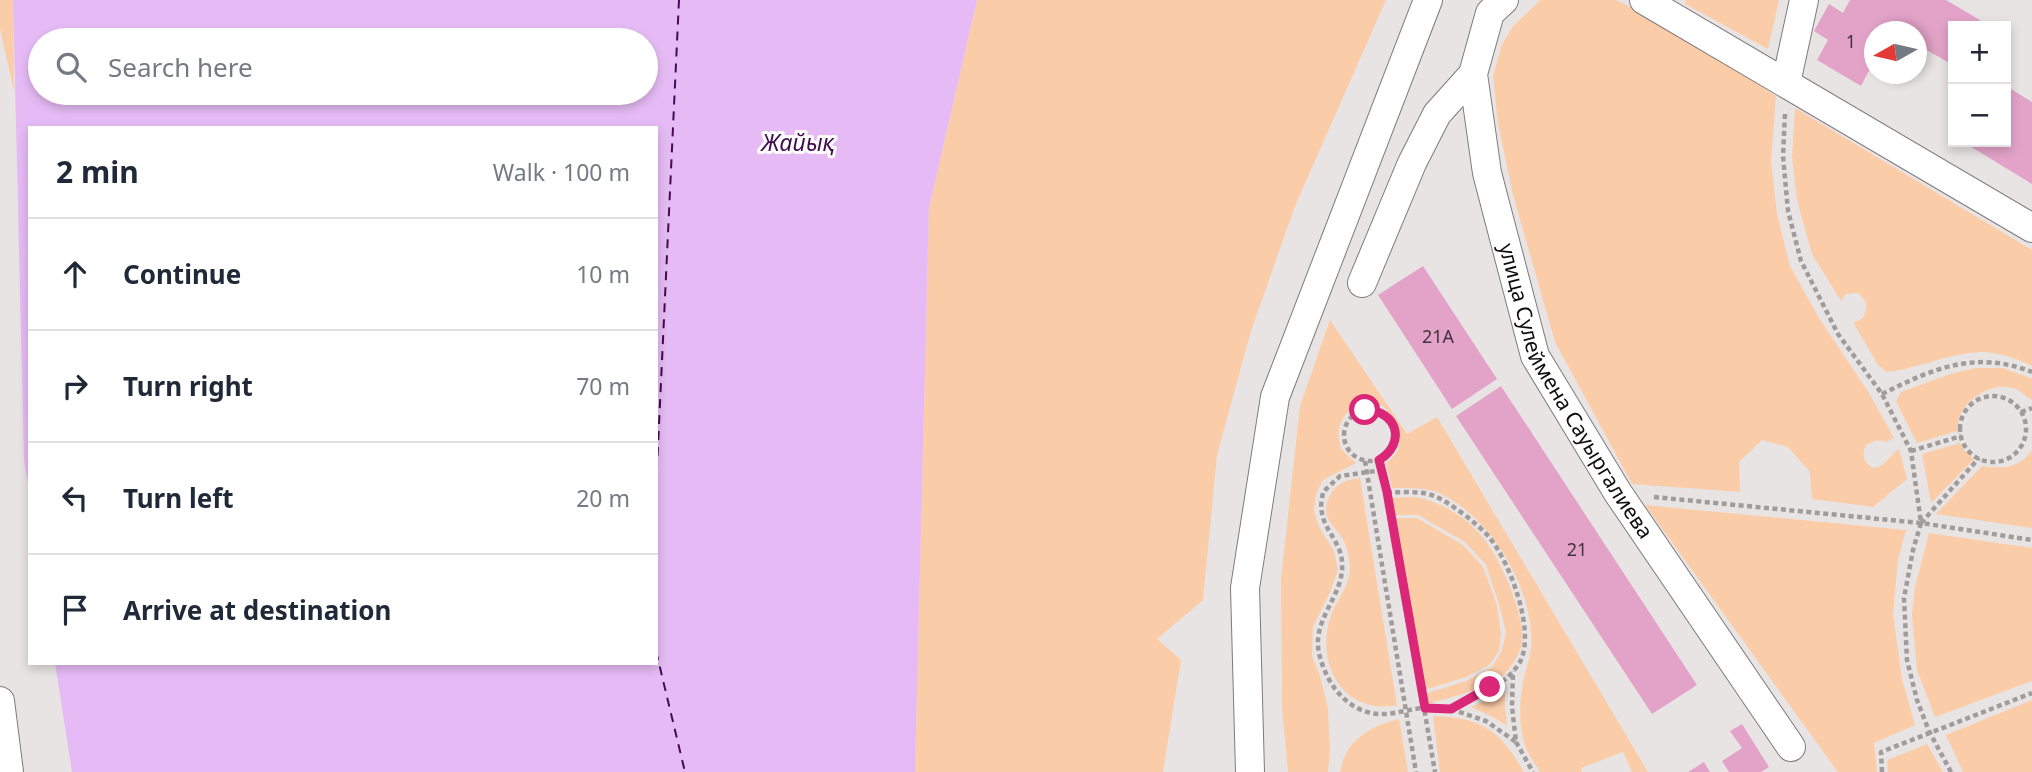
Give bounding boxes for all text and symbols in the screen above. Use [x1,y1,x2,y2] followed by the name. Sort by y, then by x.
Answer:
[1864,21,1927,84] north arrow
[1948,21,2011,147] map controls
[1948,21,2011,84] button: +
[28,28,658,105] search box
[1846,29,1856,53] house number: 1
[52,48,90,86] icon: search
[108,49,253,85] text: Search here
[1948,84,2011,147] button: −
[759,126,835,158] water label: Жайық
[56,151,139,192] text: 2 min
[493,156,630,188] text: Walk · 100 m
[1493,240,1660,544] street label: улица Сулеймена Сауыргалиева
[56,255,94,293] icon: ahead
[123,256,241,292] text: Continue
[576,258,630,290] text: 10 m
[1422,324,1455,348] house number: 21А
[56,367,94,405] icon: right
[123,368,253,404] text: Turn right
[576,370,630,402] text: 70 m
[1349,394,1380,425] route start
[56,479,94,517] icon: left
[123,480,234,516] text: Turn left
[576,482,630,514] text: 20 m
[1567,537,1587,561] house number: 21
[56,591,94,629] icon: arrive
[123,592,392,628] text: Arrive at destination
[1474,671,1505,702] route end

